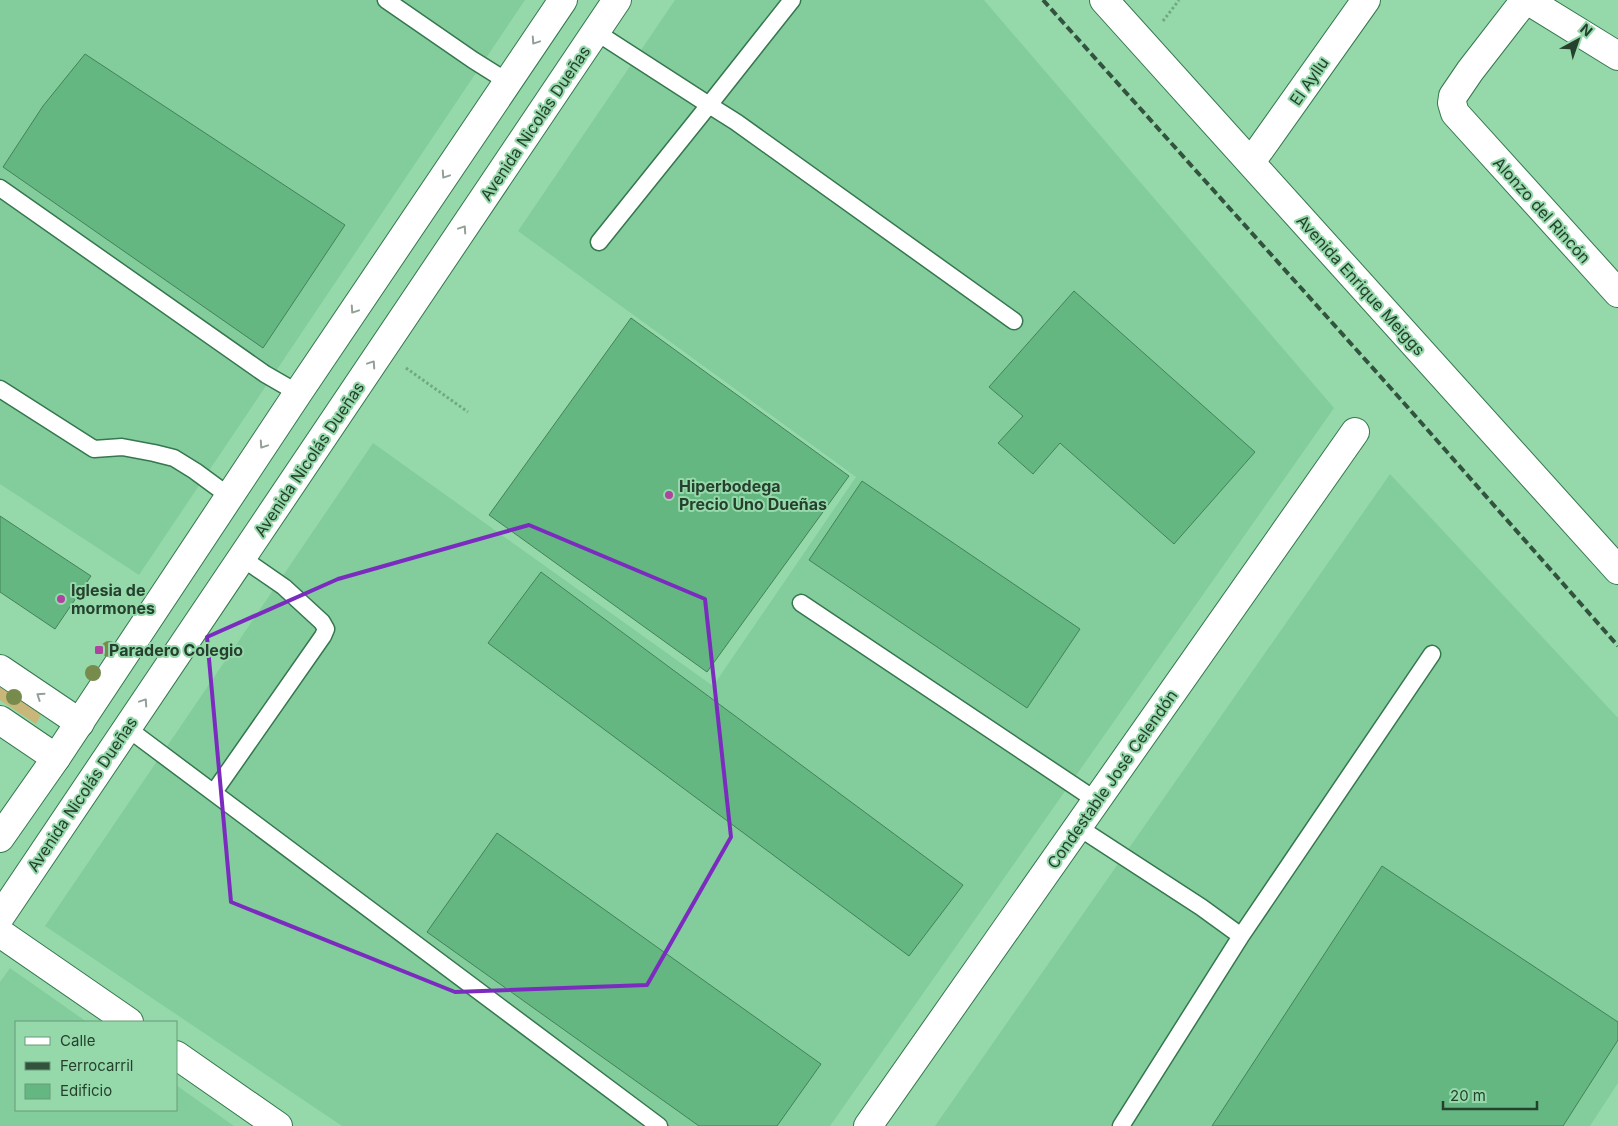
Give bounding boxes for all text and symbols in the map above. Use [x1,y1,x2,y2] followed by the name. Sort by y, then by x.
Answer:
[1553,15,1603,65] north arrow
[1577,20,1596,40] text: N
[532,35,542,44] one-way arrow
[476,42,594,204] street label: Avenida Nicolás Dueñas
[1285,53,1333,109] street label: El Ayllu
[1489,153,1595,267] street label: Alonzo del Rincón
[442,170,451,179] one-way arrow
[1292,210,1430,360] street label: Avenida Enrique Meiggs
[457,226,466,235] one-way arrow
[351,304,360,314] one-way arrow
[366,361,375,370] one-way arrow
[250,378,368,540] street label: Avenida Nicolás Dueñas
[260,439,269,449] one-way arrow
[679,476,827,514] place label: Hiperbodega Precio Uno Dueñas
[663,489,675,501] marker: Hiperbodega Precio Uno Dueñas
[71,580,155,618] place label: Iglesia de mormones
[55,593,67,605] marker: Iglesia de mormones
[109,640,243,660] place label: Paradero Colegio
[93,644,105,656] marker: Paradero Colegio
[1043,686,1181,872] street label: Condestable José Celendón
[36,693,46,702] one-way arrow
[138,699,148,708] one-way arrow
[23,713,141,875] street label: Avenida Nicolás Dueñas
[15,1021,178,1111] legend
[60,1031,95,1050] text: Calle
[60,1056,133,1075] text: Ferrocarril
[1443,1078,1537,1110] scale bar
[60,1081,112,1100] text: Edificio
[1450,1086,1486,1105] text: 20 m

